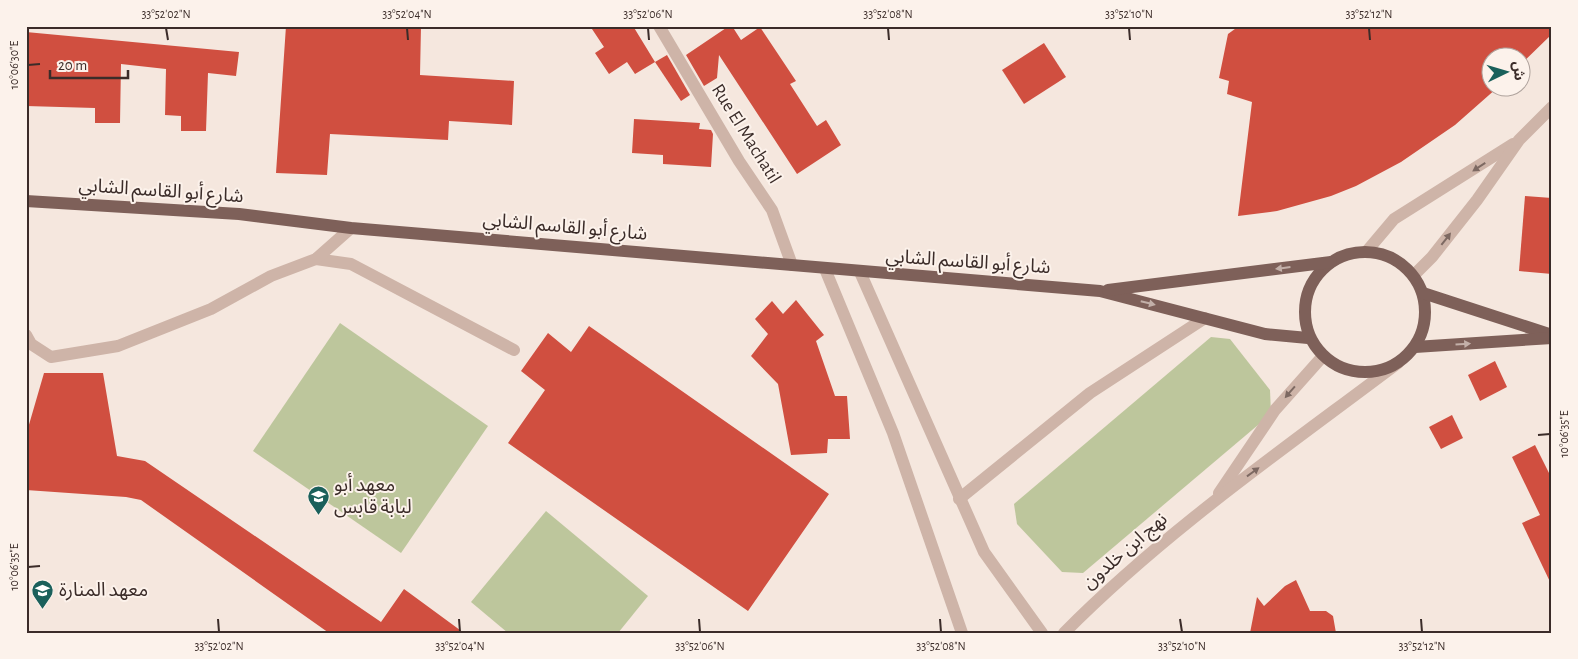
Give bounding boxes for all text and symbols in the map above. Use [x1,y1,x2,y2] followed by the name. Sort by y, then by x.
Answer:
[141,8,191,20] text: 33°52'02"N
[382,8,432,20] text: 33°52'04"N
[623,8,673,20] text: 33°52'06"N
[863,8,913,20] text: 33°52'08"N
[1105,8,1153,20] text: 33°52'10"N
[1345,8,1393,20] text: 33°52'12"N
[8,41,20,89] text: 10°06'30"E
[50,48,128,80] scale bar
[1480,48,1530,98] north arrow
[58,58,87,73] text: 20 m
[1510,61,1526,81] text: ش
[708,81,784,187] street label: Rue El Machatil
[1472,162,1485,172] one-way arrow
[78,173,244,211] street label: شارع أبو القاسم الشابي
[482,208,648,248] street label: شارع أبو القاسم الشابي
[1441,233,1452,246] one-way arrow
[885,244,1051,282] street label: شارع أبو القاسم الشابي
[1274,264,1290,272] one-way arrow
[1140,299,1155,307] one-way arrow
[1455,340,1471,348] one-way arrow
[1285,386,1296,399] one-way arrow
[1558,410,1570,458] text: 10°06'35"E
[1246,467,1260,477] one-way arrow
[334,473,412,518] place label: معهد أبو لبابة قابس
[306,484,330,515] school or university icon: معهد أبو لبابة قابس
[1079,509,1174,596] street label: نهج ابن خلدون
[8,543,20,591] text: 10°06'35"E
[31,578,55,609] school or university icon: معهد المنارة
[59,581,148,601] place label: معهد المنارة
[194,640,244,652] text: 33°52'02"N
[435,640,485,652] text: 33°52'04"N
[675,640,725,652] text: 33°52'06"N
[916,640,966,652] text: 33°52'08"N
[1158,640,1206,652] text: 33°52'10"N
[1398,640,1446,652] text: 33°52'12"N

